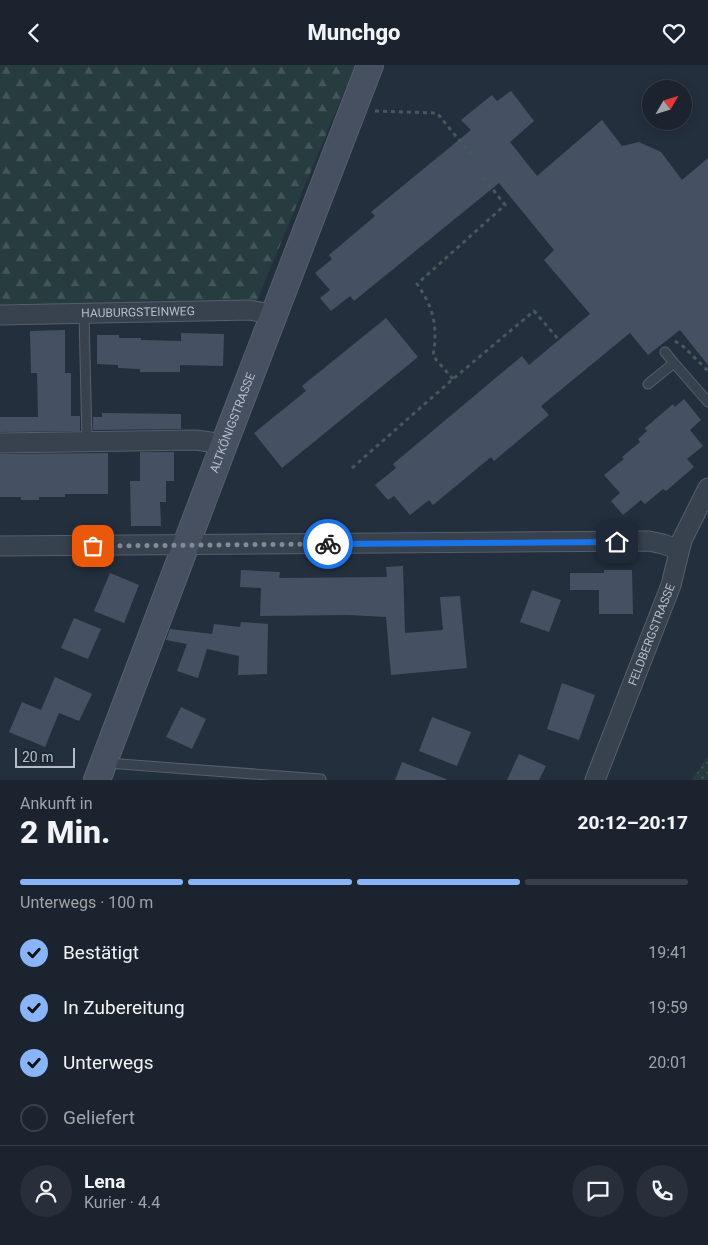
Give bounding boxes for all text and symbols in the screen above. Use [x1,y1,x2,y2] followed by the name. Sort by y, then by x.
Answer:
[20,19,48,47] icon: back
[660,19,688,47] icon: heart
[308,20,400,45] text: Munchgo
[642,80,692,130] north arrow
[642,80,692,130] map controls
[81,304,195,320] street label: HAUBURGSTEINWEG
[207,371,258,475] street label: ALTKÖNIGSTRASSE
[303,519,353,569] courier
[596,521,638,563] pin
[72,525,114,567] pin
[603,528,631,556] icon: home
[314,530,342,558] icon: bike
[79,532,107,560] icon: bag
[625,581,678,688] street label: FELDBERGSTRASSE
[15,745,75,768] scale bar
[22,749,54,765] text: 20 m
[20,794,93,813] text: Ankunft in
[577,811,688,834] text: 20:12–20:17
[20,813,111,851] text: 2 Min.
[20,893,153,912] text: Unterwegs · 100 m
[20,939,48,967] icon: check
[63,941,139,964] text: Bestätigt
[648,943,688,962] text: 19:41
[20,994,48,1022] icon: check
[63,996,185,1019] text: In Zubereitung
[648,998,688,1017] text: 19:59
[20,1049,48,1077] icon: check
[63,1051,154,1074] text: Unterwegs
[648,1053,688,1072] text: 20:01
[63,1106,135,1129] text: Geliefert
[20,1165,72,1217] button: person
[572,1165,624,1217] button: chat
[636,1165,688,1217] button: phone
[84,1170,125,1193] text: Lena
[84,1193,160,1212] text: Kurier · 4.4

